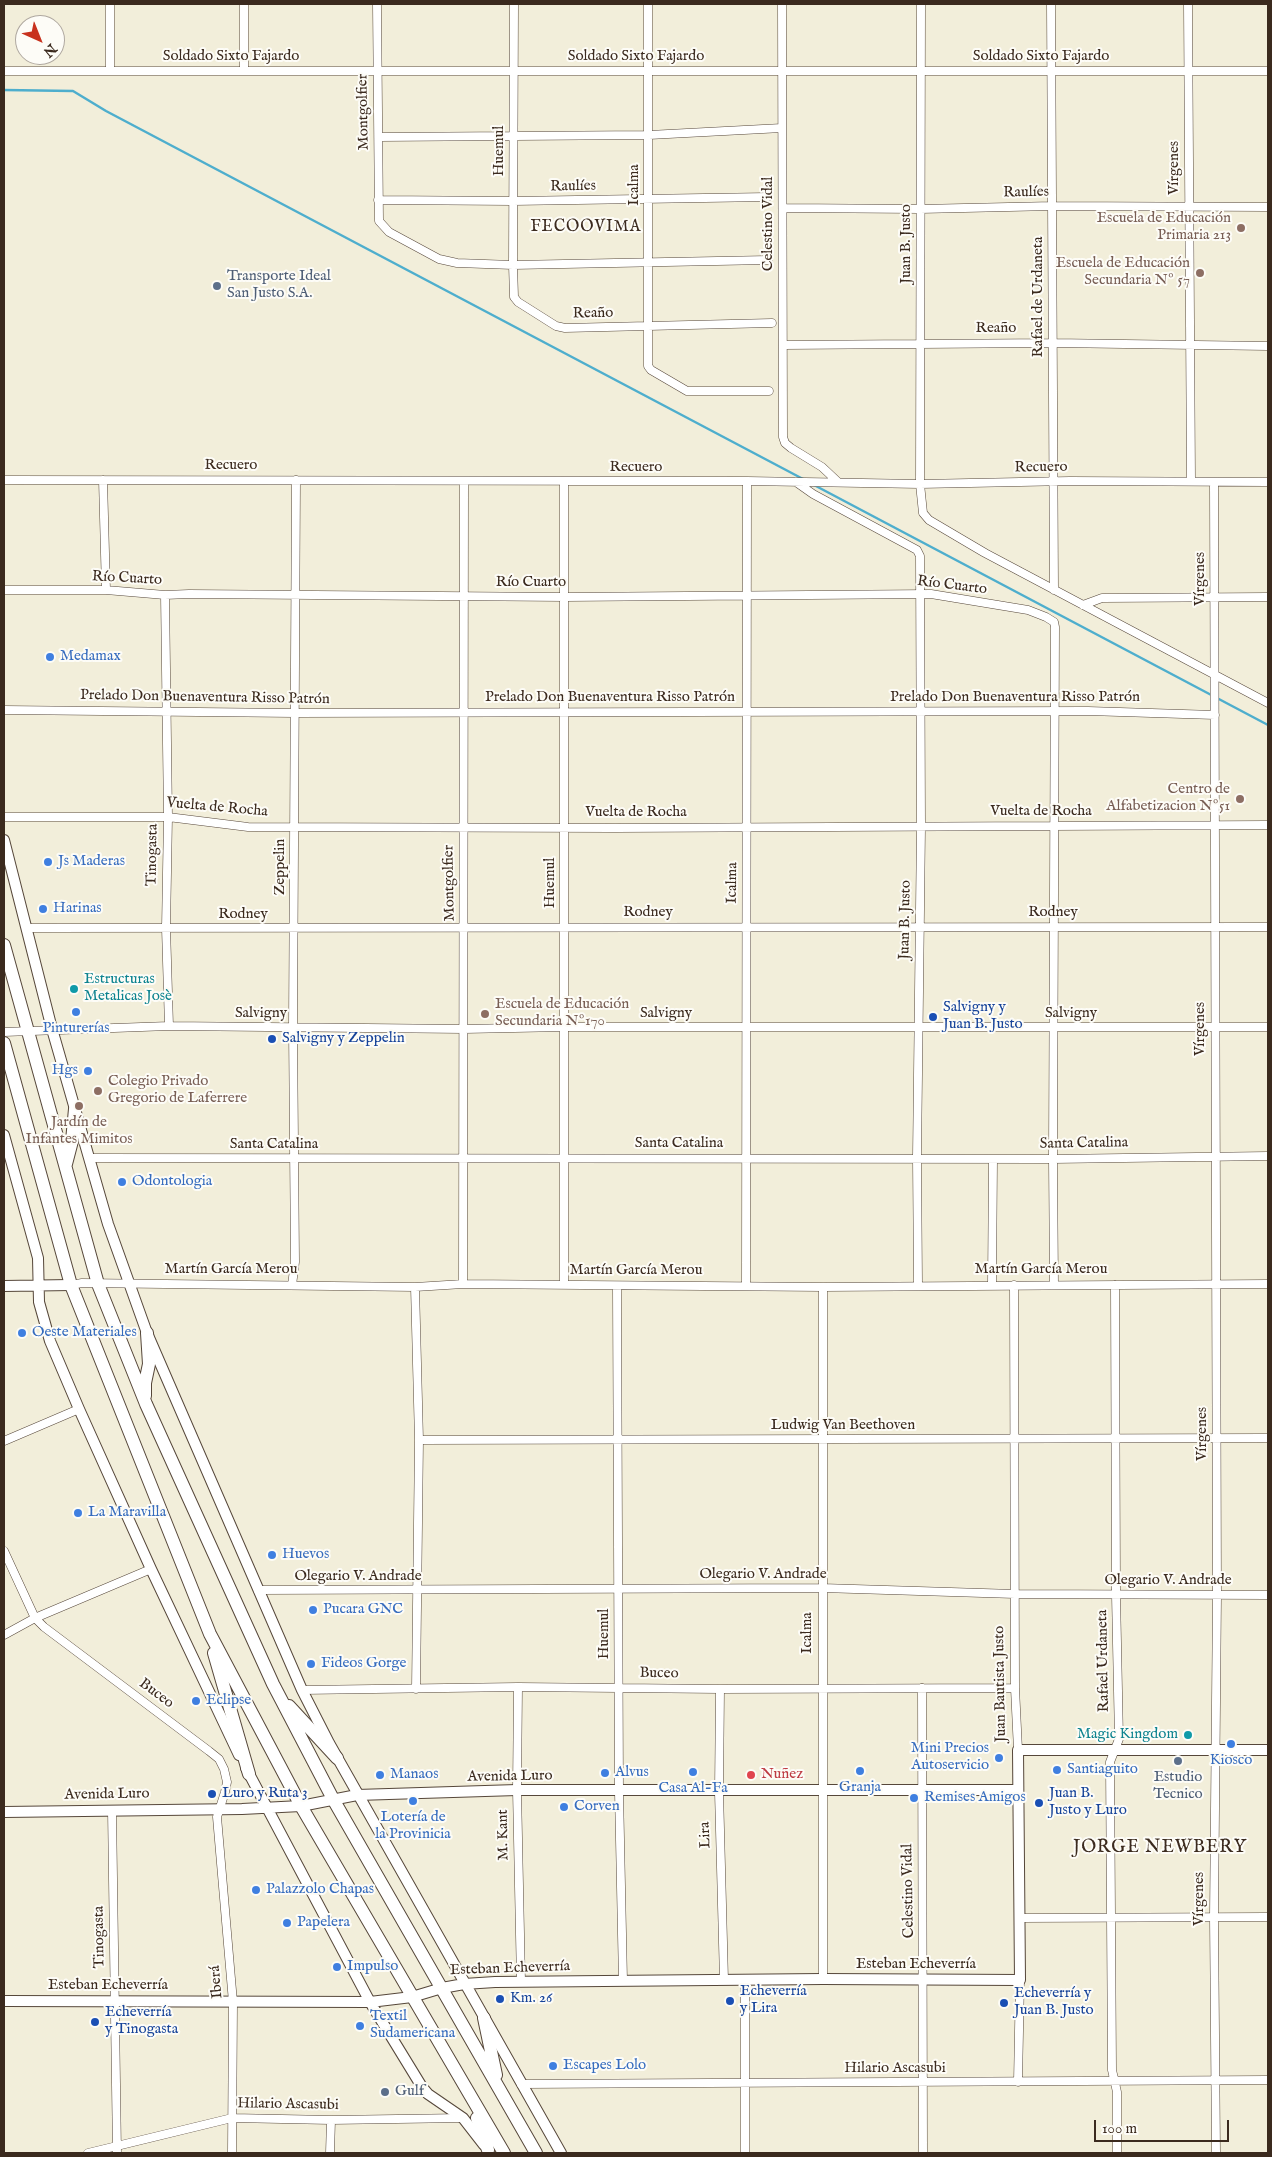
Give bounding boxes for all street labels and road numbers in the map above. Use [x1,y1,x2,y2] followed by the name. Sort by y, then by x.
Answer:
[163,48,299,66] street label: Soldado Sixto Fajardo
[568,48,704,66] street label: Soldado Sixto Fajardo
[973,48,1109,66] street label: Soldado Sixto Fajardo
[354,74,374,150] street label: Montgolfier
[491,126,509,176] street label: Huemul
[1166,141,1184,195] street label: Vírgenes
[626,164,644,206] street label: Icalma
[760,177,778,271] street label: Celestino Vidal
[550,178,596,196] street label: Raulíes
[1003,184,1049,202] street label: Raulíes
[898,204,916,284] street label: Juan B. Justo
[1030,237,1048,357] street label: Rafael de Urdaneta
[572,305,614,323] street label: Reaño
[976,320,1016,338] street label: Reaño
[205,457,257,475] street label: Recuero
[610,459,662,477] street label: Recuero
[1014,459,1068,477] street label: Recuero
[1192,552,1210,606] street label: Vírgenes
[91,568,163,590] street label: Río Cuarto
[916,573,988,599] street label: Río Cuarto
[496,574,566,592] street label: Río Cuarto
[80,687,330,709] street label: Prelado Don Buenaventura Risso Patrón
[485,689,735,707] street label: Prelado Don Buenaventura Risso Patrón
[890,689,1140,707] street label: Prelado Don Buenaventura Risso Patrón
[166,795,268,821] street label: Vuelta de Rocha
[990,803,1092,821] street label: Vuelta de Rocha
[585,804,687,822] street label: Vuelta de Rocha
[143,824,163,886] street label: Tinogasta
[272,839,290,895] street label: Zeppelin
[440,845,460,921] street label: Montgolfier
[542,858,560,908] street label: Huemul
[724,862,742,904] street label: Icalma
[896,880,916,960] street label: Juan B. Justo
[623,904,673,922] street label: Rodney
[1028,904,1078,922] street label: Rodney
[218,906,268,924] street label: Rodney
[1192,1002,1210,1056] street label: Vírgenes
[235,1005,287,1023] street label: Salvigny
[640,1005,692,1023] street label: Salvigny
[1045,1005,1097,1023] street label: Salvigny
[1040,1134,1128,1154] street label: Santa Catalina
[635,1135,723,1153] street label: Santa Catalina
[230,1136,318,1154] street label: Santa Catalina
[165,1261,297,1279] street label: Martín García Merou
[975,1261,1107,1279] street label: Martín García Merou
[570,1262,702,1280] street label: Martín García Merou
[1194,1407,1212,1461] street label: Vírgenes
[771,1417,915,1435] street label: Ludwig Van Beethoven
[699,1566,827,1584] street label: Olegario V. Andrade
[294,1568,422,1586] street label: Olegario V. Andrade
[1104,1572,1232,1590] street label: Olegario V. Andrade
[596,1609,614,1659] street label: Huemul
[1094,1609,1114,1713] street label: Rafael Urdaneta
[799,1612,817,1654] street label: Icalma
[991,1625,1011,1743] street label: Juan Bautista Justo
[639,1665,679,1683] street label: Buceo
[135,1675,177,1713] street label: Buceo
[467,1767,553,1787] street label: Avenida Luro
[64,1785,150,1805] street label: Avenida Luro
[495,1809,513,1861] street label: M. Kant
[697,1821,715,1849] street label: Lira
[899,1844,919,1938] street label: Celestino Vidal
[1191,1872,1209,1926] street label: Vírgenes
[90,1906,110,1968] street label: Tinogasta
[856,1956,976,1974] street label: Esteban Echeverría
[450,1958,570,1980] street label: Esteban Echeverría
[207,1965,227,1999] street label: Iberá
[48,1977,168,1995] street label: Esteban Echeverría
[844,2060,946,2078] street label: Hilario Ascasubi
[237,2095,339,2115] street label: Hilario Ascasubi

